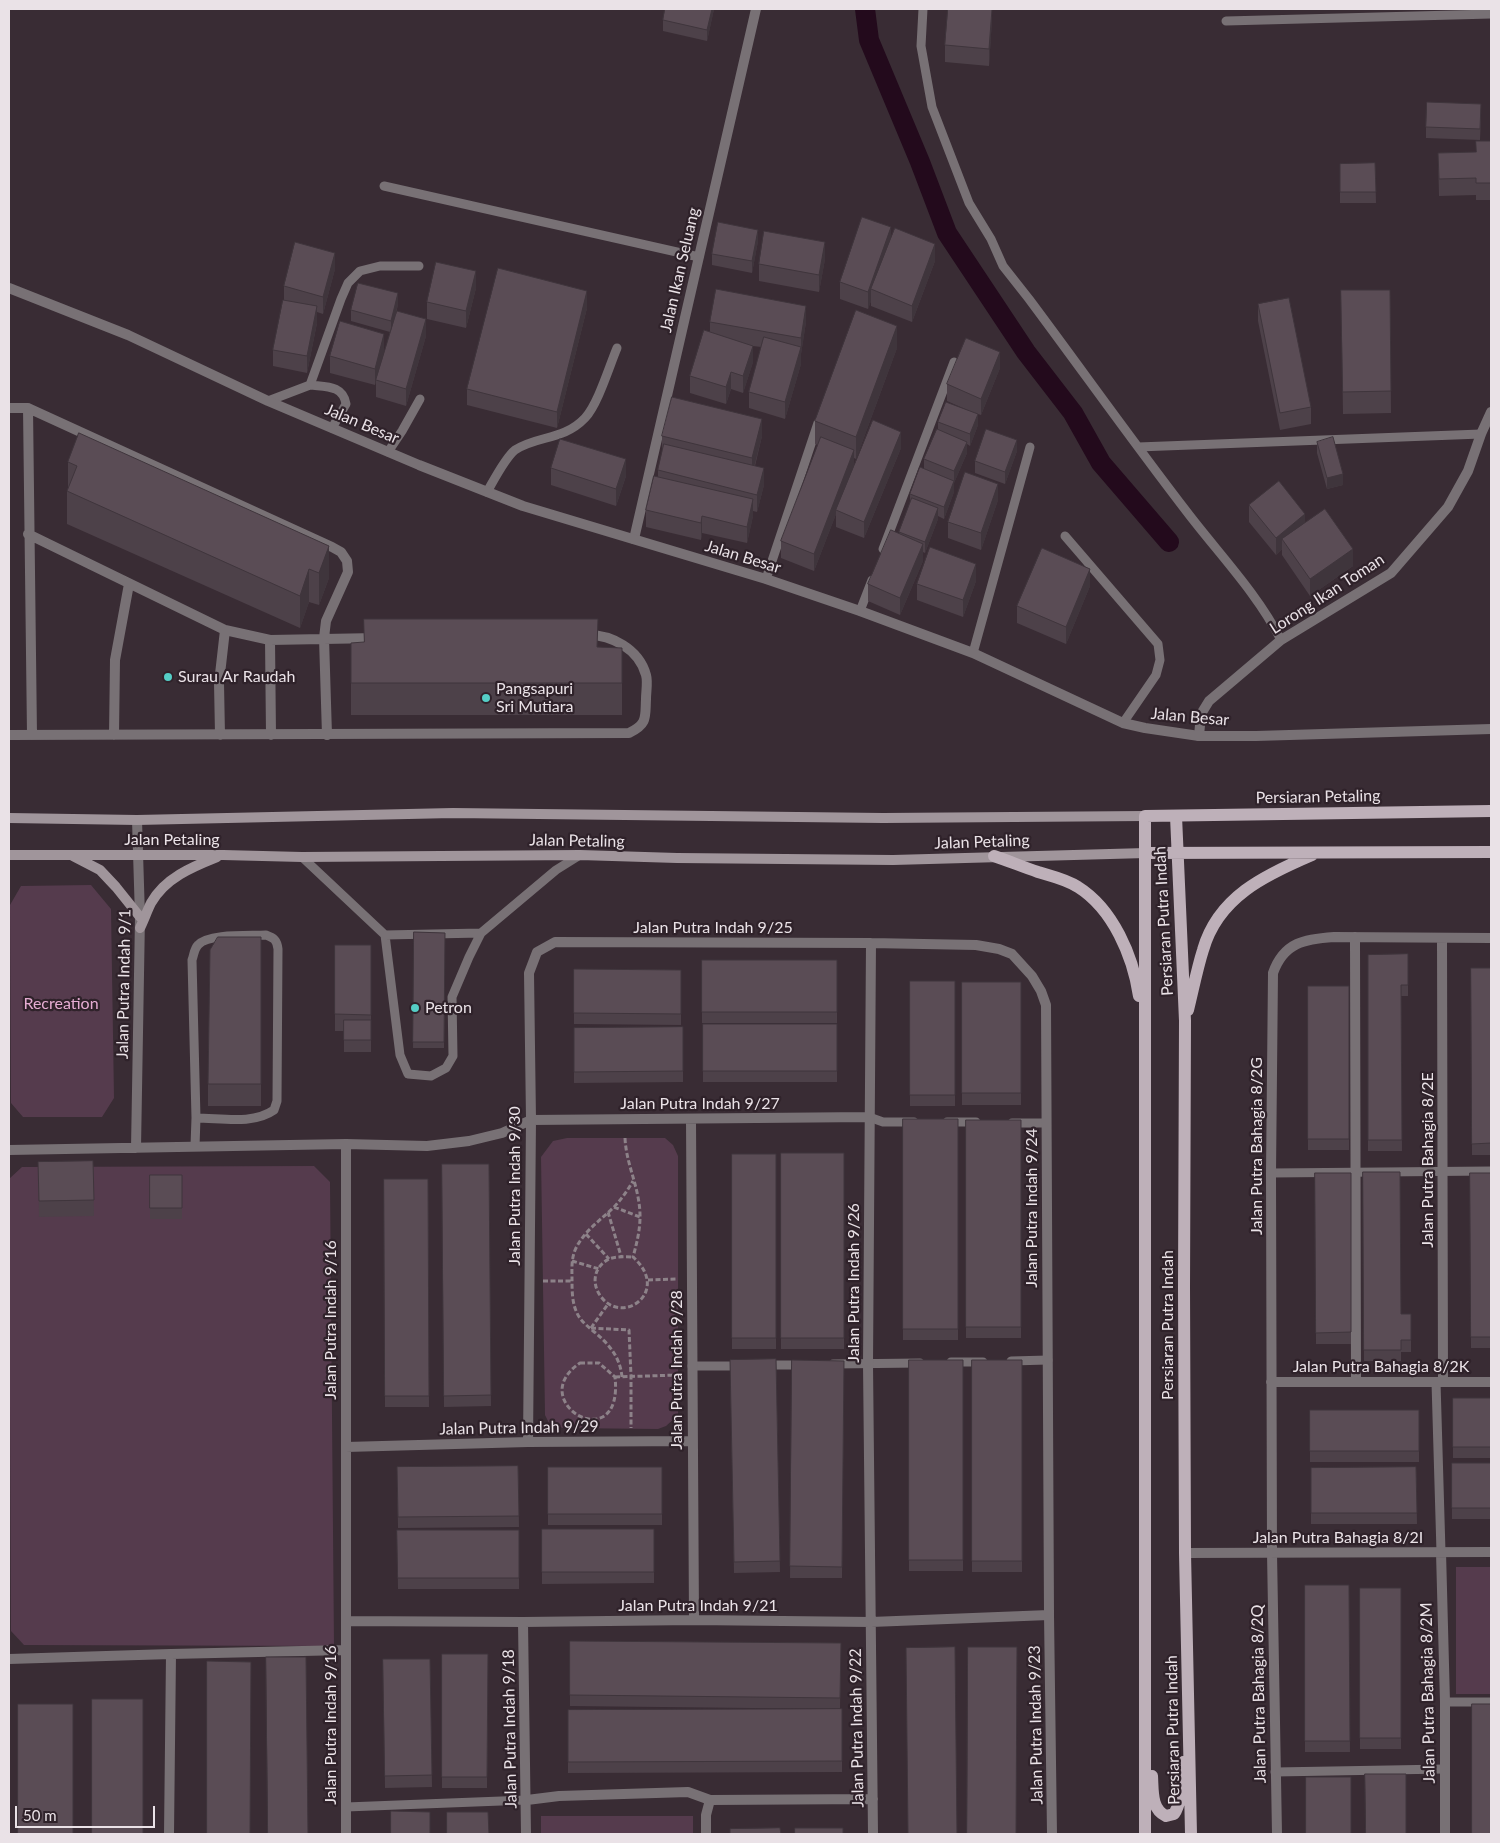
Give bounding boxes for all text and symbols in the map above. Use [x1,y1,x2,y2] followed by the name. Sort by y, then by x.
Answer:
[656,206,704,334] street label: Jalan Ikan Seluang
[322,400,402,448] street label: Jalan Besar
[703,536,783,578] street label: Jalan Besar
[1266,550,1388,638] street label: Lorong Ikan Toman
[178,667,295,687] place label: Surau Ar Raudah
[162,671,174,683] marker: Surau Ar Raudah
[496,679,573,717] place label: Pangsapuri Sri Mutiara
[480,692,492,704] marker: Pangsapuri Sri Mutiara
[1150,704,1230,730] street label: Jalan Besar
[1255,786,1381,808] street label: Persiaran Petaling
[124,830,220,850] street label: Jalan Petaling
[529,831,625,851] street label: Jalan Petaling
[934,831,1030,853] street label: Jalan Petaling
[1150,846,1178,996] street label: Persiaran Putra Indah
[113,909,135,1059] street label: Jalan Putra Indah 9/1
[633,918,793,938] street label: Jalan Putra Indah 9/25
[23,994,99,1014] park label: Recreation
[425,998,472,1018] place label: Petron
[409,1002,421,1014] marker: Petron
[1247,1057,1267,1235] street label: Jalan Putra Bahagia 8/2G
[1418,1072,1438,1248] street label: Jalan Putra Bahagia 8/2E
[620,1094,780,1114] street label: Jalan Putra Indah 9/27
[505,1106,525,1266] street label: Jalan Putra Indah 9/30
[1022,1128,1042,1288] street label: Jalan Putra Indah 9/24
[844,1203,864,1363] street label: Jalan Putra Indah 9/26
[321,1240,341,1400] street label: Jalan Putra Indah 9/16
[1158,1250,1178,1400] street label: Persiaran Putra Indah
[667,1290,687,1450] street label: Jalan Putra Indah 9/28
[1293,1357,1469,1377] street label: Jalan Putra Bahagia 8/2K
[439,1417,599,1439] street label: Jalan Putra Indah 9/29
[1253,1528,1423,1548] street label: Jalan Putra Bahagia 8/2I
[618,1596,778,1616] street label: Jalan Putra Indah 9/21
[1417,1602,1439,1784] street label: Jalan Putra Bahagia 8/2M
[1248,1604,1270,1784] street label: Jalan Putra Bahagia 8/2Q
[321,1645,341,1805] street label: Jalan Putra Indah 9/16
[1025,1645,1047,1805] street label: Jalan Putra Indah 9/23
[846,1648,868,1808] street label: Jalan Putra Indah 9/22
[499,1649,521,1809] street label: Jalan Putra Indah 9/18
[1162,1655,1184,1805] street label: Persiaran Putra Indah
[18,1796,158,1828] scale bar
[23,1806,57,1824] text: 50 m

